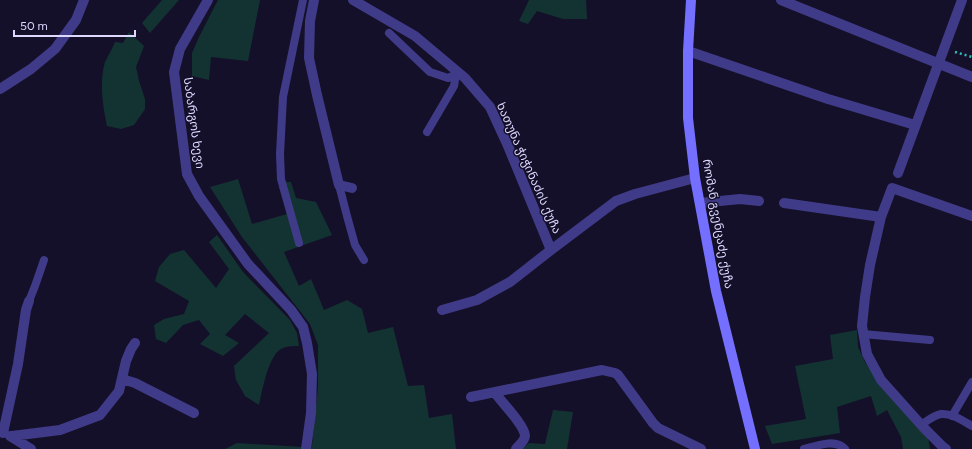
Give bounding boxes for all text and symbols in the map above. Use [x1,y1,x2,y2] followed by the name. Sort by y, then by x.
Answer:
[14,12,135,38] scale bar
[20,19,48,33] text: 50 m
[181,77,207,170] street label: საბარგოს ხევი
[494,100,564,236] street label: ხათუნა ჭიჭინაძის ქუჩა
[700,158,736,290] street label: რომან გვენცაძე ქუჩა

